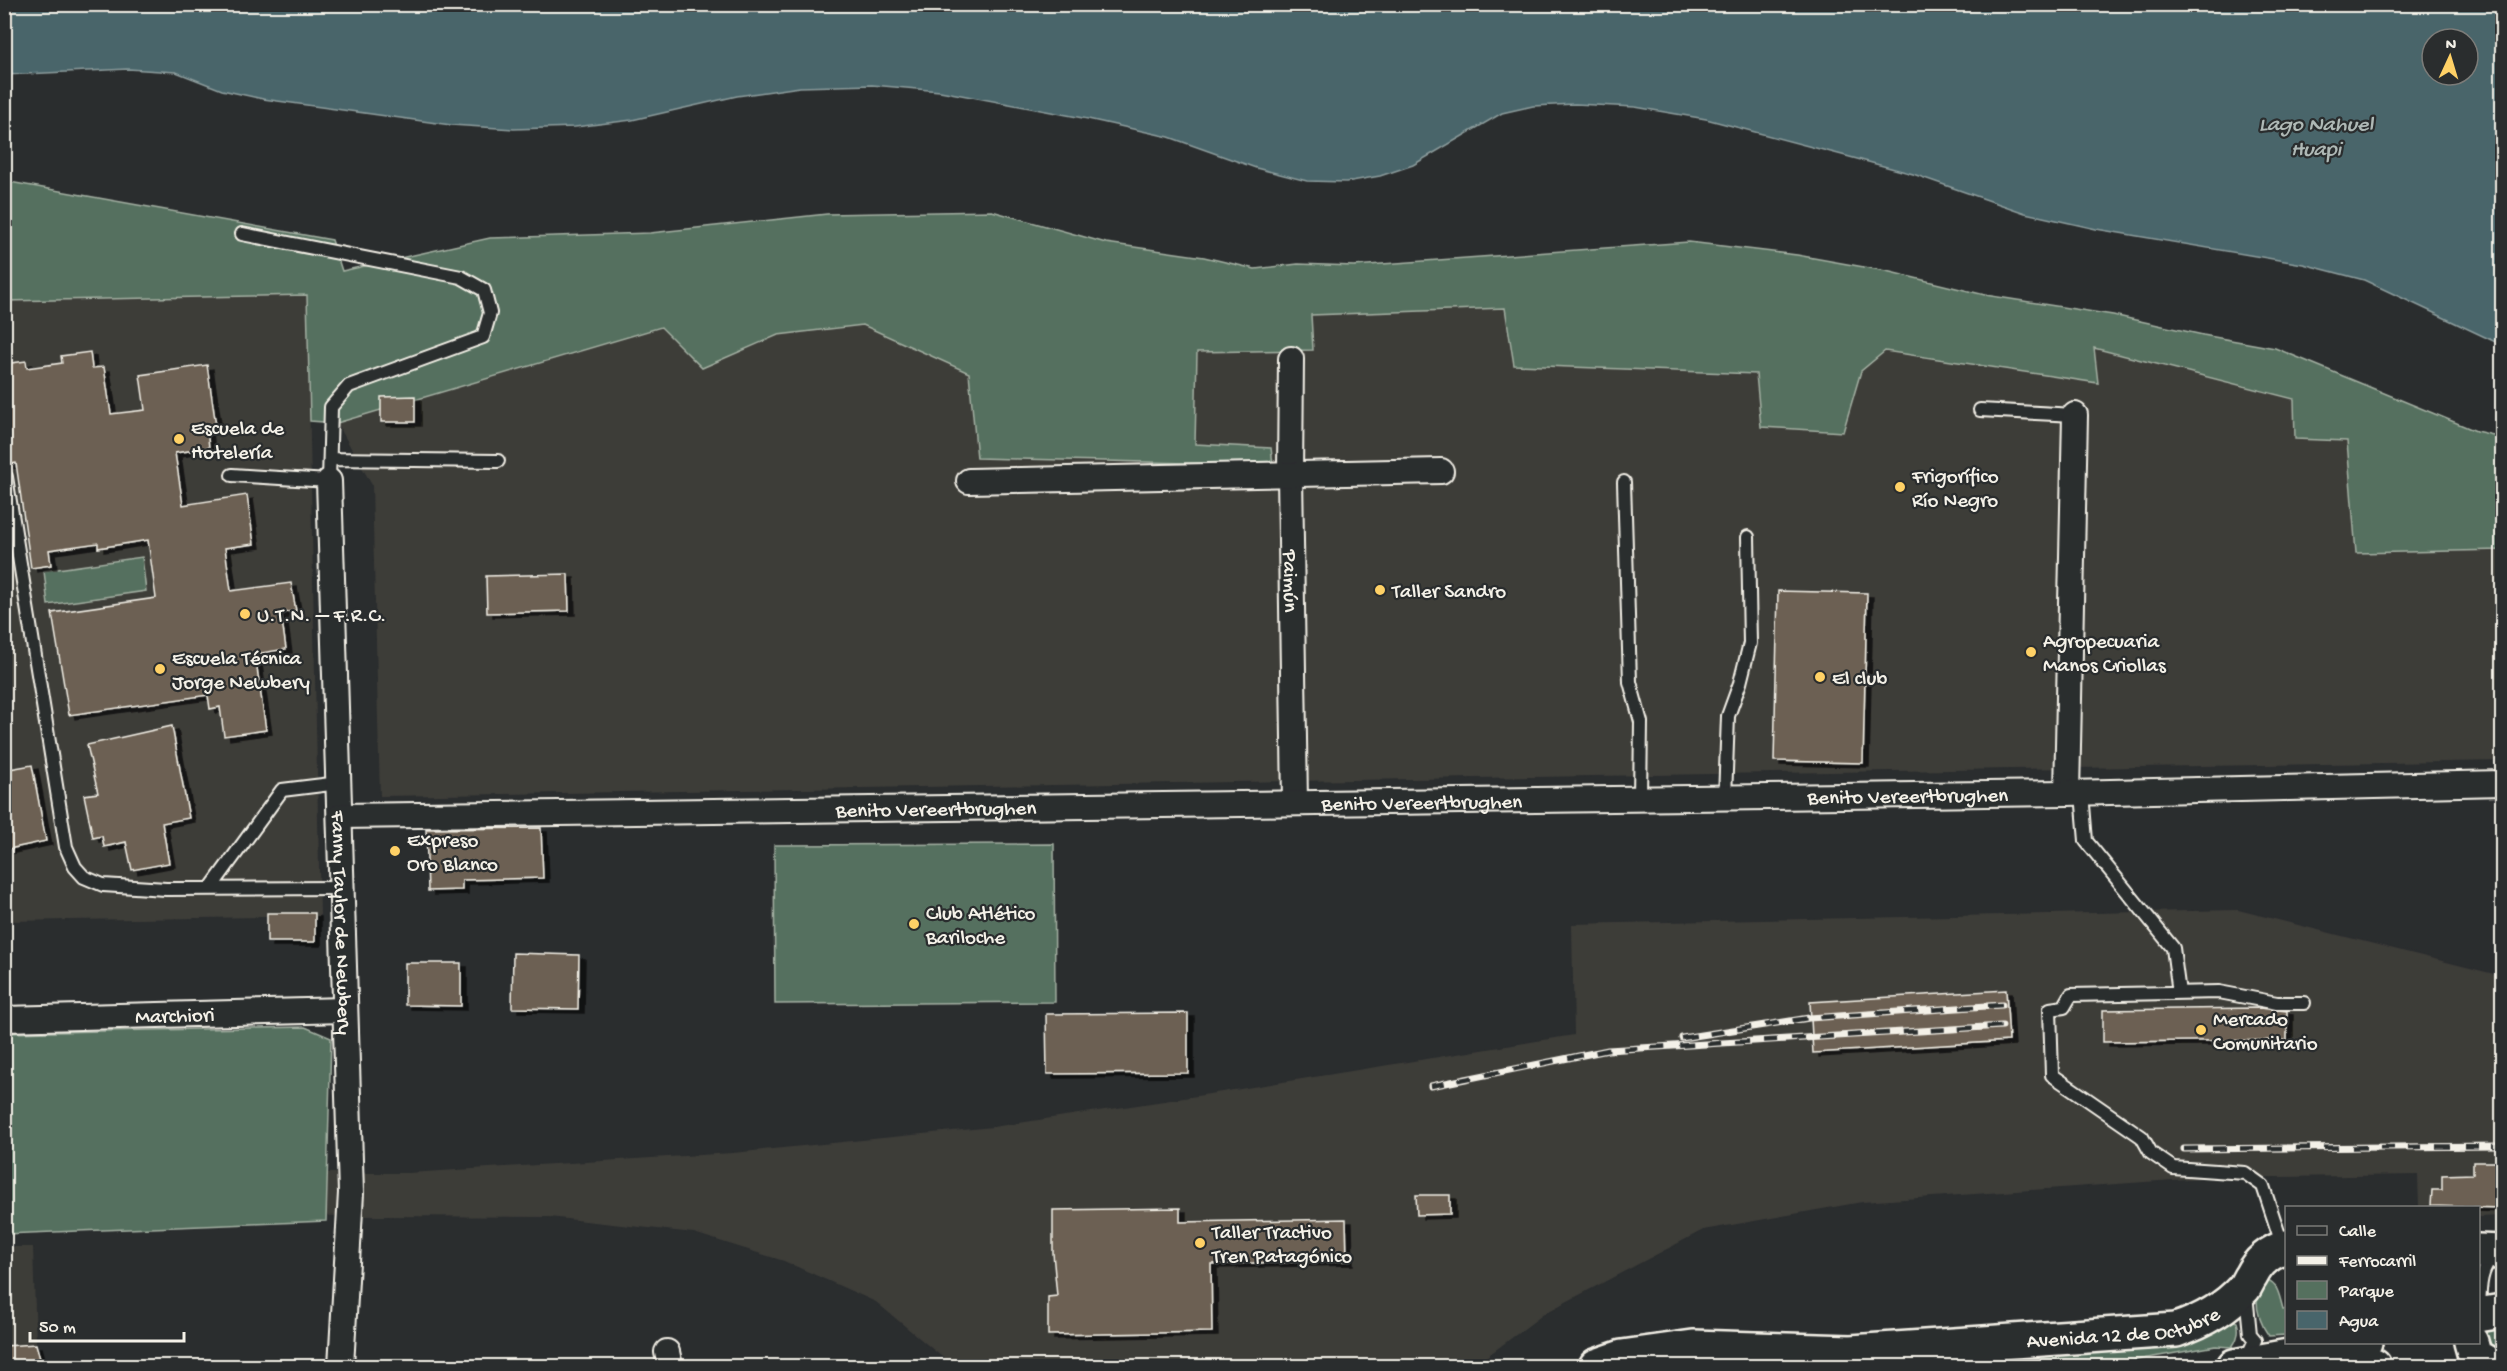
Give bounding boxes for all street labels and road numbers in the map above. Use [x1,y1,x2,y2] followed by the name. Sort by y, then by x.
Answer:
[1275,549,1301,613] street label: Paimún
[1806,785,2008,812] street label: Benito Vereertbrughen
[1320,791,1522,819] street label: Benito Vereertbrughen
[834,798,1037,825] street label: Benito Vereertbrughen
[323,809,355,1035] street label: Fanny Taylor de Newbery
[135,1004,215,1032] street label: Marchiori
[2026,1303,2227,1356] street label: Avenida 12 de Octubre

